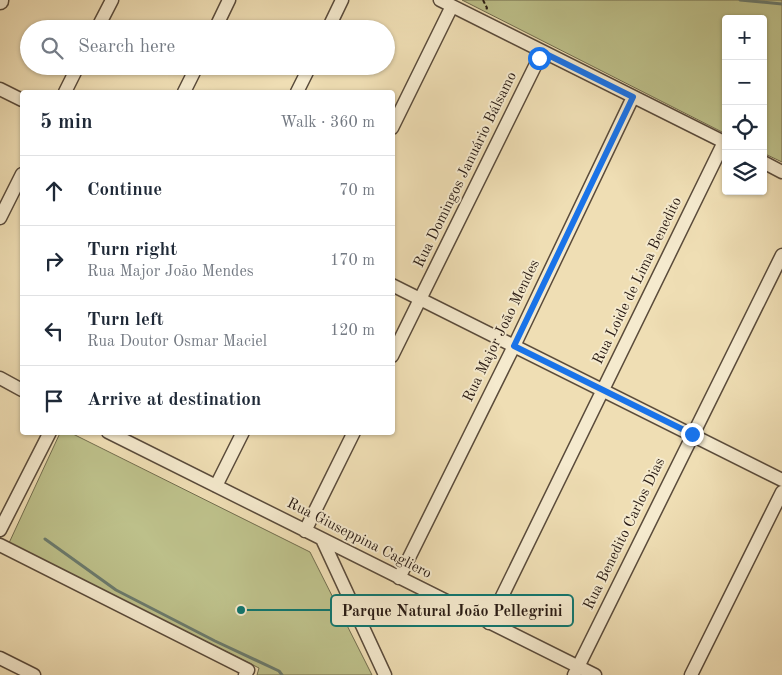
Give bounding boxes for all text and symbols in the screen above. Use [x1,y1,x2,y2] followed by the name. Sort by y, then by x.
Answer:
[722,15,767,195] map controls
[722,15,767,60] button: +
[20,20,395,75] search box
[38,34,66,62] icon: search
[78,38,175,57] text: Search here
[528,47,551,70] route start
[722,60,767,105] button: −
[412,70,520,270] street label: Rua Domingos Januário Bálsamo
[722,105,767,150] button: locate
[40,112,93,133] text: 5 min
[280,115,375,131] text: Walk · 360 m
[722,150,767,195] button: layers
[40,177,68,205] icon: ahead
[87,181,162,200] text: Continue
[339,183,375,199] text: 70 m
[591,195,685,367] street label: Rua Loide de Lima Benedito
[87,241,177,260] text: Turn right
[40,247,68,275] icon: right
[330,253,375,269] text: 170 m
[461,257,543,405] street label: Rua Major João Mendes
[87,264,254,280] text: Rua Major João Mendes
[87,311,164,330] text: Turn left
[40,317,68,345] icon: left
[330,323,375,339] text: 120 m
[87,334,267,350] text: Rua Doutor Osmar Maciel
[40,387,68,415] icon: arrive
[87,391,261,410] text: Arrive at destination
[681,423,704,446] route end
[582,456,668,612] street label: Rua Benedito Carlos Dias
[284,496,434,582] street label: Rua Giuseppina Cagliero
[331,595,573,626] callout: Parque Natural João Pellegrini
[341,604,563,620] text: Parque Natural João Pellegrini

